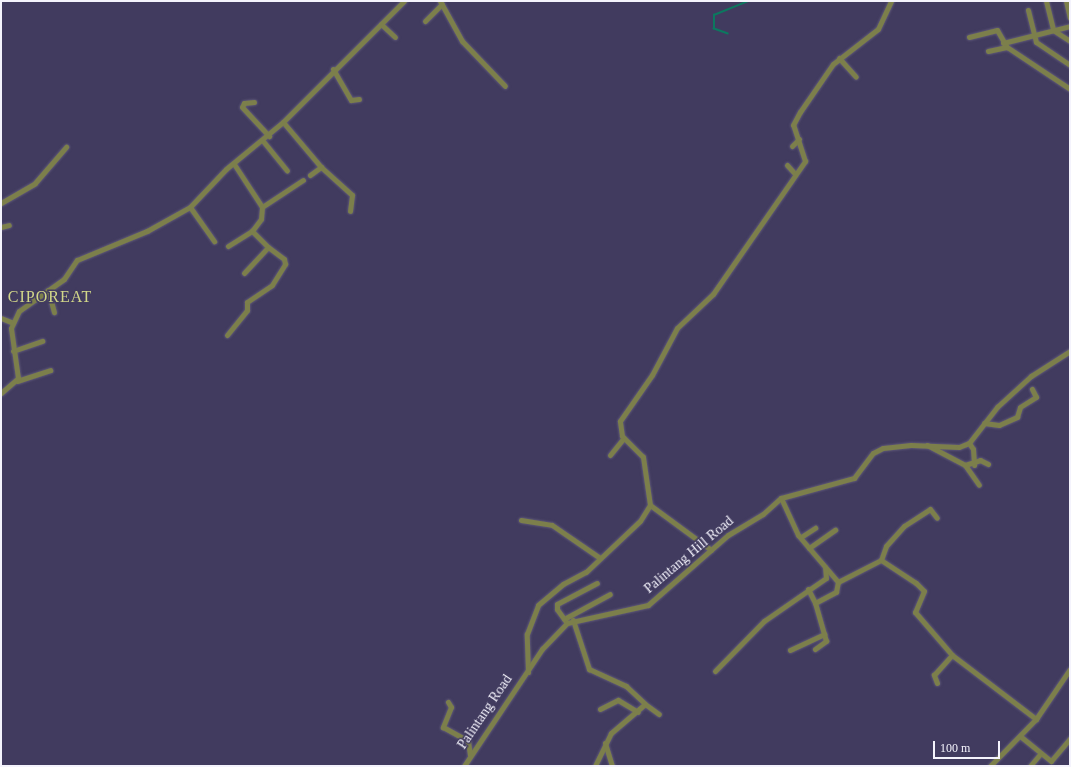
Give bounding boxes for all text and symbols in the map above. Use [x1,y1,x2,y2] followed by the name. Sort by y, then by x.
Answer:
[8,287,92,307] district label: CIPOREAT
[641,513,737,597] street label: Palintang Hill Road
[454,672,516,752] street label: Palintang Road
[935,733,1002,759] scale bar
[940,741,970,755] text: 100 m

